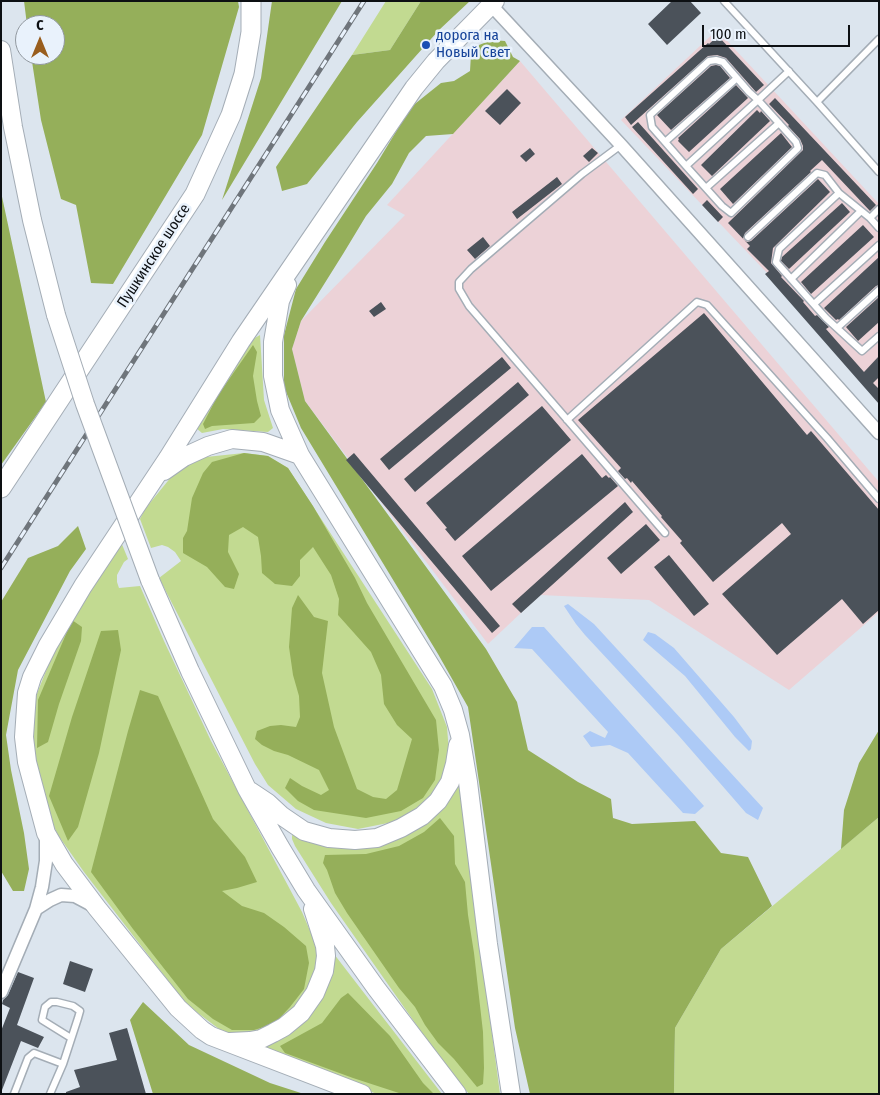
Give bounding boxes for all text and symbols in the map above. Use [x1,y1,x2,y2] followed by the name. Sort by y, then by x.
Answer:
[15,15,65,65] north arrow
[705,15,852,47] scale bar
[36,17,44,34] text: С
[710,25,747,43] text: 100 m
[436,27,510,62] place label: дорога на Новый Свет
[420,39,432,51] marker: дорога на Новый Свет
[114,201,194,311] street label: Пушкинское шоссе

